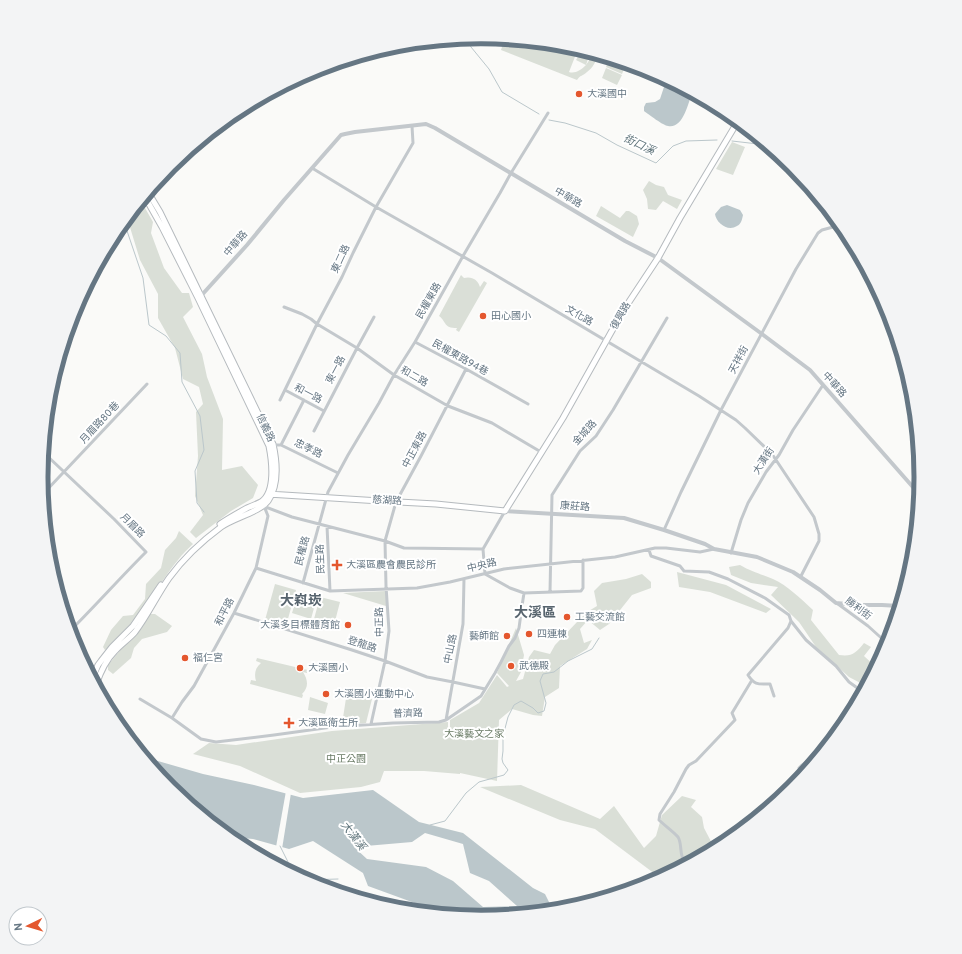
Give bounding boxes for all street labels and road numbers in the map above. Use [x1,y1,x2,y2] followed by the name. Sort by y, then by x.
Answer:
[552,185,584,211] street label: 中華路
[221,228,251,260] street label: 中華路
[329,243,353,275] street label: 東二路
[413,280,445,322] street label: 民權東路
[608,300,634,332] street label: 復興路
[563,303,595,329] street label: 文化路
[430,337,490,379] street label: 民權東路94巷
[726,344,752,376] street label: 天祥街
[323,354,349,386] street label: 東一路
[398,364,430,390] street label: 和二路
[819,370,849,400] street label: 中華路
[292,381,324,407] street label: 和一路
[77,399,123,447] street label: 月眉路80巷
[253,412,277,444] street label: 信義路
[570,418,600,448] street label: 金城路
[400,429,430,471] street label: 中正東路
[292,437,324,461] street label: 忠孝路
[750,445,778,477] street label: 大漢街
[372,494,402,508] street label: 慈湖路
[560,499,590,515] street label: 康莊路
[117,511,147,541] street label: 月眉路
[293,535,313,567] street label: 民權路
[314,544,328,574] street label: 民生路
[466,556,498,576] street label: 中央路
[842,595,874,623] street label: 勝利街
[212,596,238,628] street label: 和平路
[373,607,387,637] street label: 中正路
[442,633,460,665] street label: 中山路
[346,634,378,656] street label: 登龍路
[393,707,423,721] street label: 普濟路

